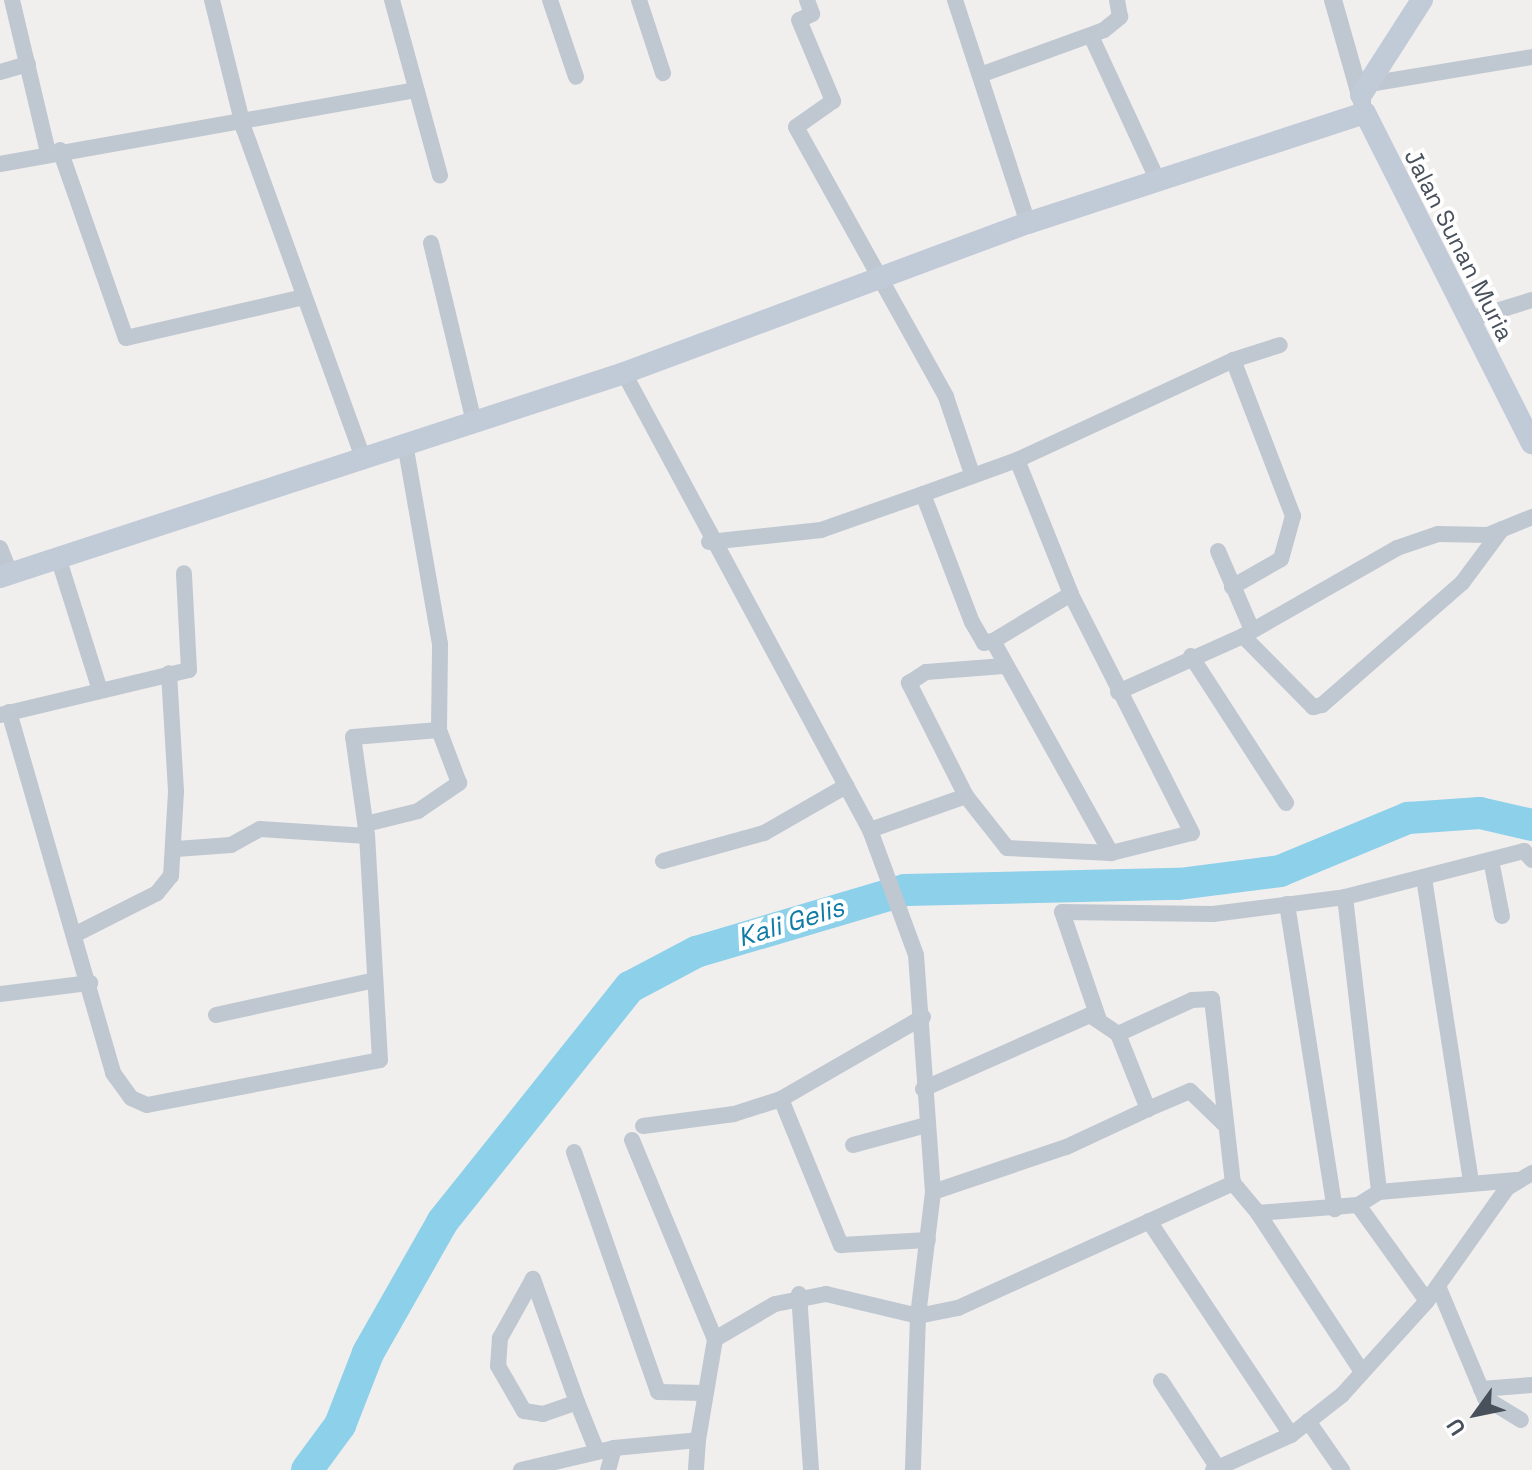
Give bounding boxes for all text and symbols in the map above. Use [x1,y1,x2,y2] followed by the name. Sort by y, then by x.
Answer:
[1398,144,1520,346] street label: Jalan Sunan Muria
[734,892,848,954] water label: Kali Gelis
[1436,1374,1516,1454] north arrow
[1440,1413,1472,1441] text: U

